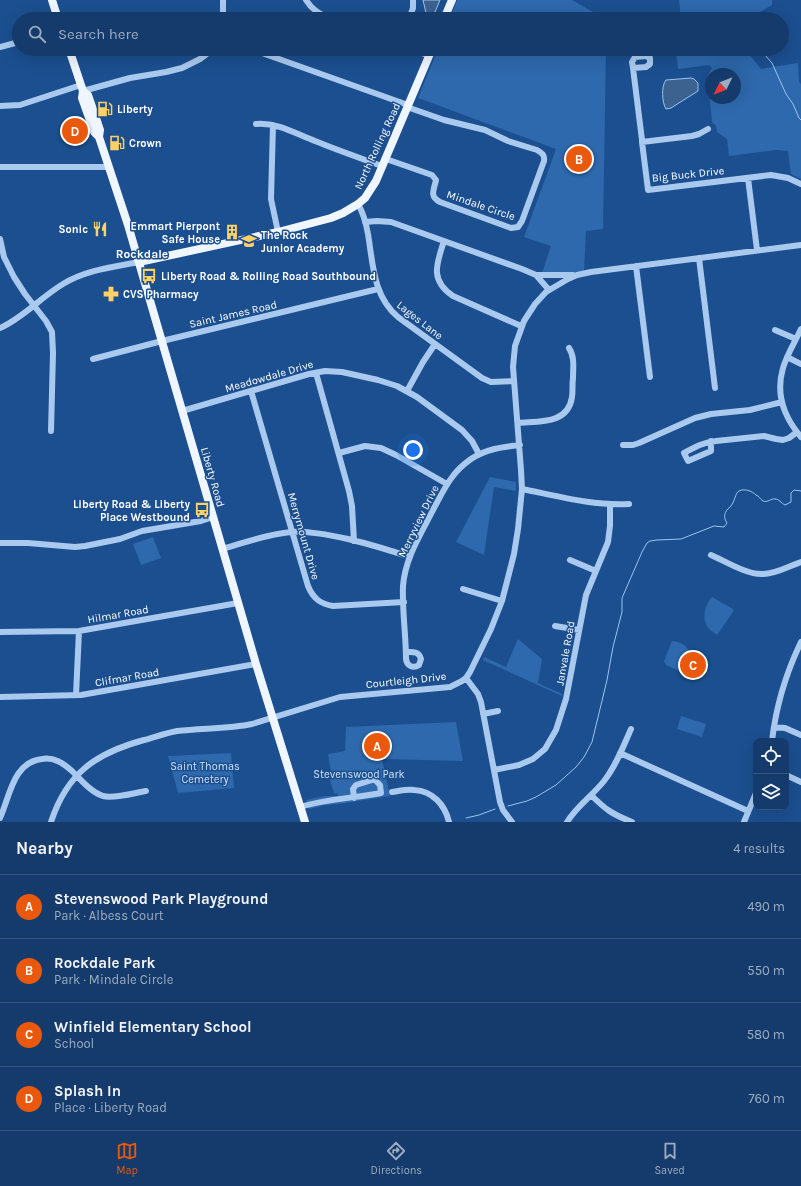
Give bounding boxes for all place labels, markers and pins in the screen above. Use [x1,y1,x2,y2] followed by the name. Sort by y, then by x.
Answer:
[96,100,114,118] fuel station icon: Liberty
[117,103,153,116] place label: Liberty
[62,116,88,146] pin: D
[108,134,126,152] fuel station icon: Crown
[129,137,162,150] place label: Crown
[566,144,592,174] pin: B
[91,220,109,238] restaurant icon: Sonic
[131,220,221,246] place label: Emmart Pierpont Safe House
[58,223,88,236] place label: Sonic
[223,223,241,241] building icon: Emmart Pierpont Safe House
[261,229,345,255] place label: The Rock Junior Academy
[240,232,258,250] school or university icon: The Rock Junior Academy
[140,267,158,285] bus stop icon: Liberty Road & Rolling Road Southbound
[161,270,376,283] place label: Liberty Road & Rolling Road Southbound
[102,285,120,303] pharmacy icon: CVS Pharmacy
[123,288,199,301] place label: CVS Pharmacy
[73,498,190,524] place label: Liberty Road & Liberty Place Westbound
[193,501,211,519] bus stop icon: Liberty Road & Liberty Place Westbound
[680,650,706,680] pin: C
[364,731,390,761] pin: A

